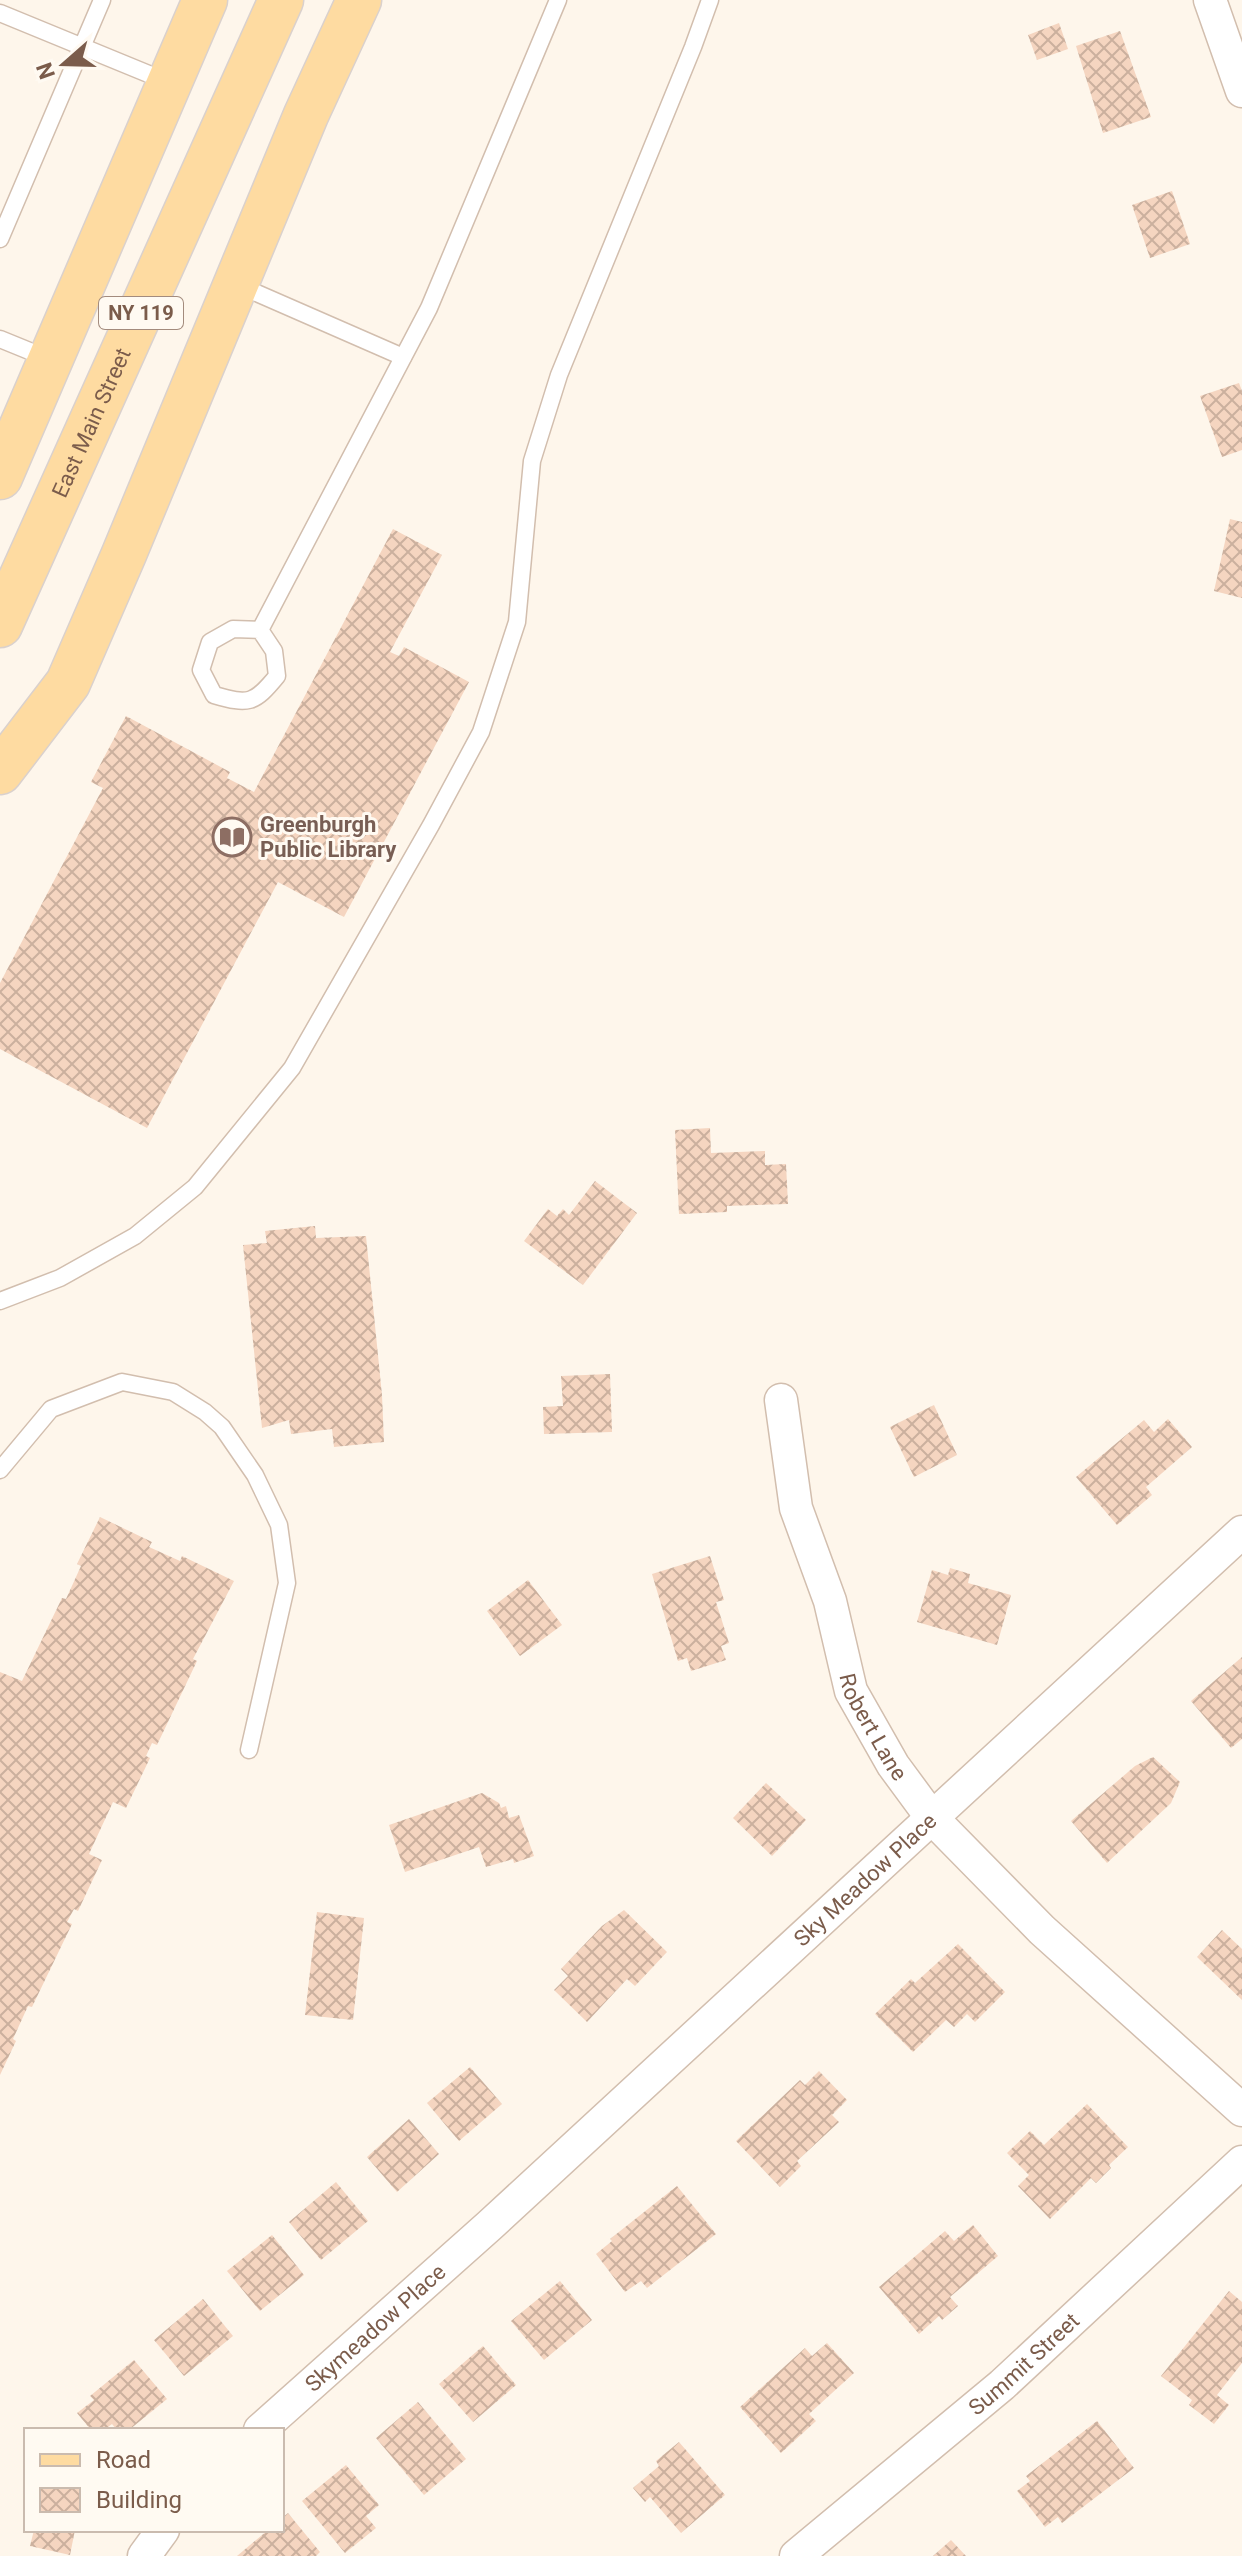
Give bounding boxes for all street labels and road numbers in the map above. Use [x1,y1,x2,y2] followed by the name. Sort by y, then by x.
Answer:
[99,297,183,329] road number: NY 119
[47,344,136,501] street label: East Main Street
[834,1671,912,1785] street label: Robert Lane
[789,1808,942,1952] street label: Sky Meadow Place
[300,2259,450,2397] street label: Skymeadow Place
[964,2308,1084,2420] street label: Summit Street

